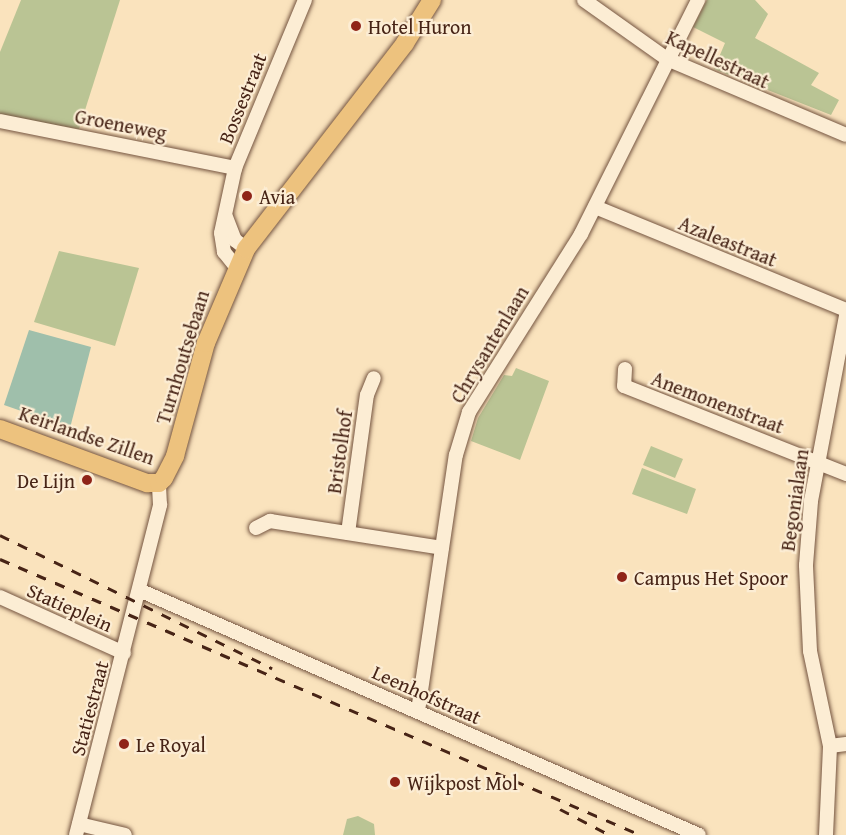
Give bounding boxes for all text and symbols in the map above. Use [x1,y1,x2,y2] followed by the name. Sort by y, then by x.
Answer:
[368,14,471,38] place label: Hotel Huron
[349,19,363,33] marker: Hotel Huron
[663,25,773,93] street label: Kapellestraat
[213,49,271,147] street label: Bossestraat
[73,103,169,145] street label: Groeneweg
[259,184,295,208] place label: Avia
[240,189,254,203] marker: Avia
[675,210,781,272] street label: Azaleastraat
[445,281,533,407] street label: Chrysantenlaan
[150,287,214,427] street label: Turnhoutsebaan
[648,366,788,438] street label: Anemonenstraat
[16,401,158,469] street label: Keirlandse Zillen
[321,409,357,495] street label: Bristolhof
[775,447,813,553] street label: Begonialaan
[17,468,75,492] place label: De Lijn
[80,473,94,487] marker: De Lijn
[634,565,788,589] place label: Campus Het Spoor
[615,570,629,584] marker: Campus Het Spoor
[24,578,116,636] street label: Statieplein
[65,658,113,758] street label: Statiestraat
[369,659,485,729] street label: Leenhofstraat
[136,732,206,756] place label: Le Royal
[117,737,131,751] marker: Le Royal
[407,770,518,794] place label: Wijkpost Mol
[388,775,402,789] marker: Wijkpost Mol

